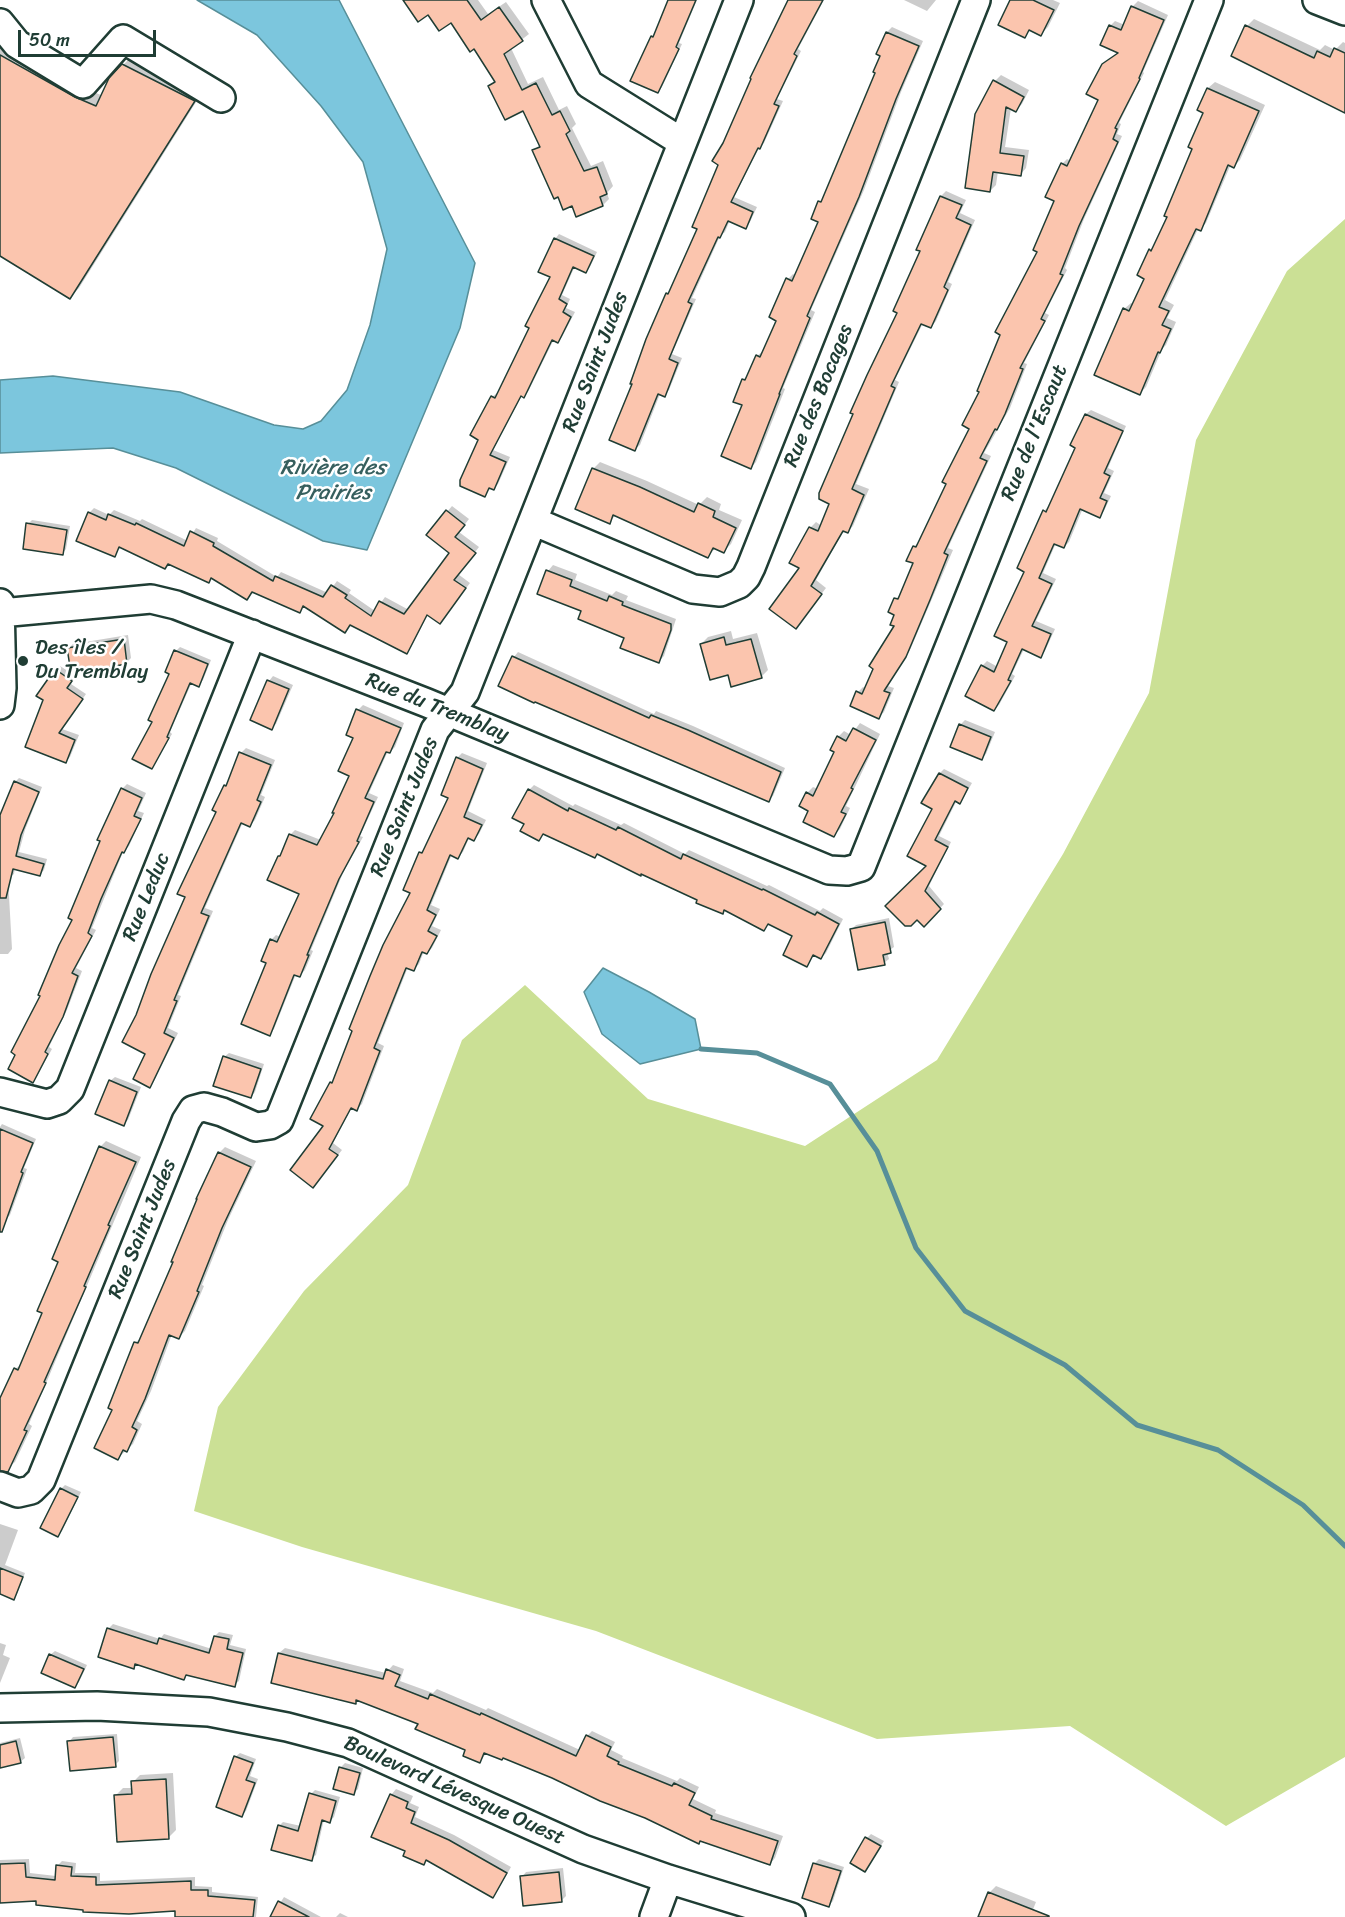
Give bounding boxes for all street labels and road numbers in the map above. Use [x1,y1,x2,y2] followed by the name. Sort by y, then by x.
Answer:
[558,288,634,436] street label: Rue Saint Judes
[779,321,859,471] street label: Rue des Bocages
[996,361,1074,505] street label: Rue de l'Escaut
[362,668,512,748] street label: Rue du Tremblay
[366,733,444,881] street label: Rue Saint Judes
[118,849,176,945] street label: Rue Leduc
[104,1155,182,1303] street label: Rue Saint Judes
[340,1731,568,1851] street label: Boulevard Lévesque Ouest

